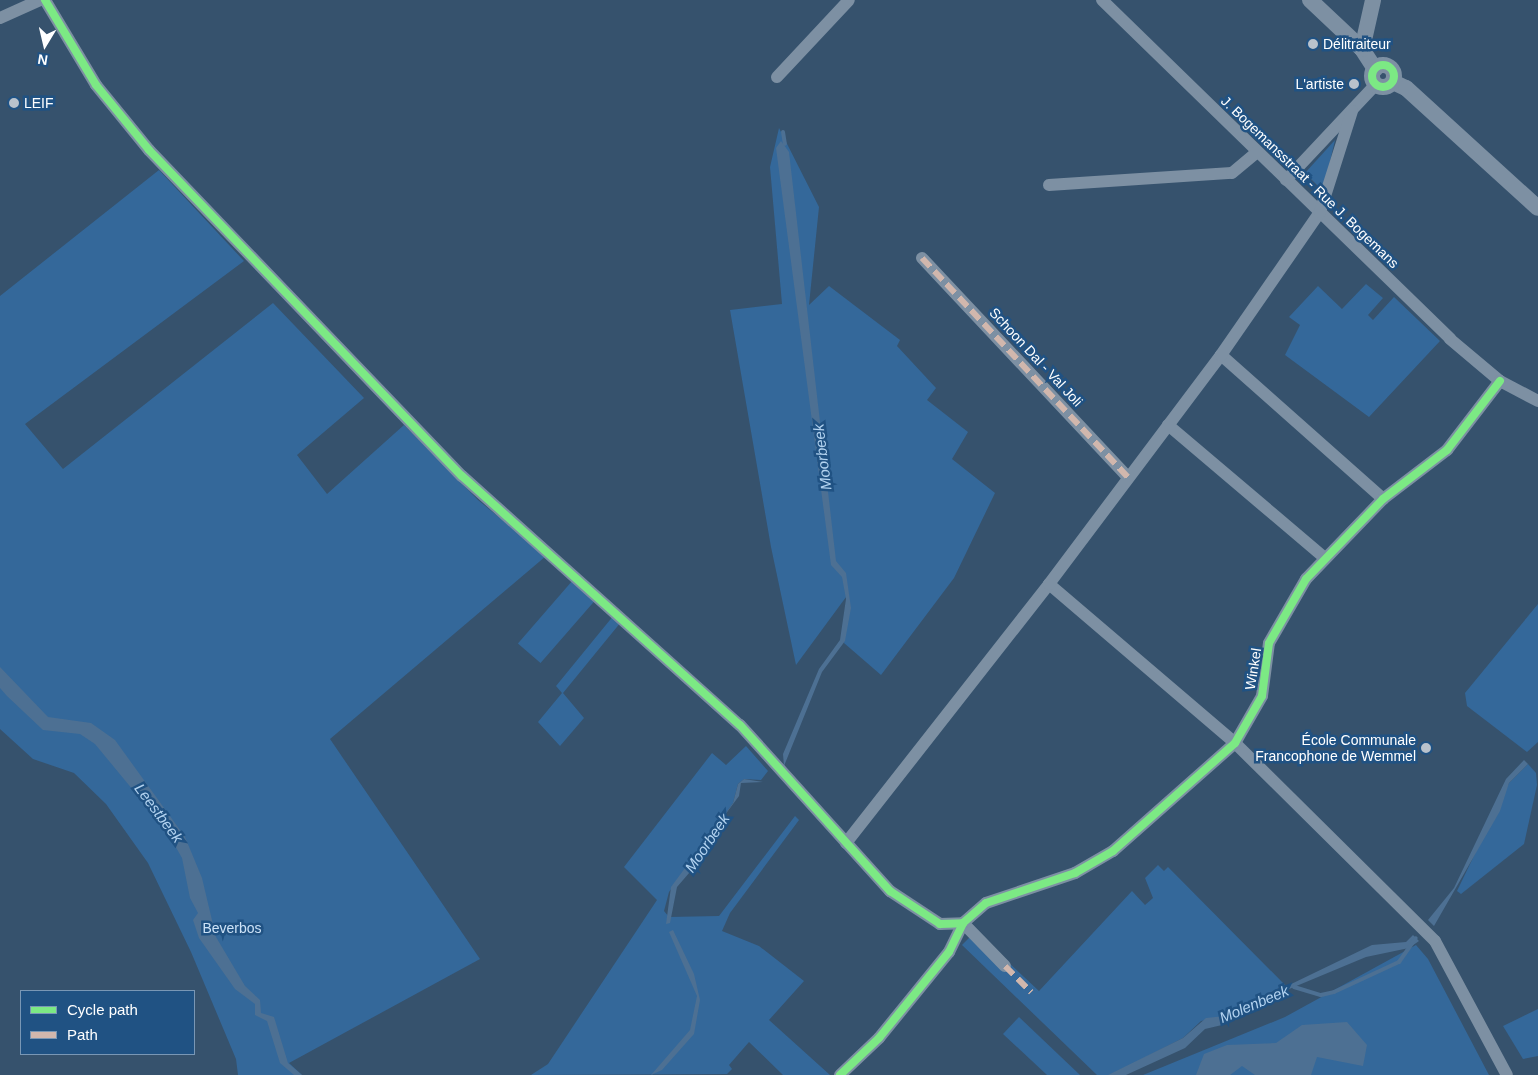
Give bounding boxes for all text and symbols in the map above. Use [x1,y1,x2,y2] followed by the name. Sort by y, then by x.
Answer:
[20,20,70,70] north arrow
[1323,36,1391,52] place label: Délitraiteur
[1307,38,1319,50] marker: Délitraiteur
[36,51,49,69] text: N
[1295,76,1344,92] place label: L'artiste
[1348,78,1360,90] marker: L'artiste
[1218,92,1402,272] street label: J. Bogemansstraat - Rue J. Bogemans
[24,95,54,111] place label: LEIF
[8,97,20,109] marker: LEIF
[986,304,1086,410] street label: Schoon Dal - Val Joli
[809,423,835,491] water label: Moorbeek
[1241,647,1265,691] street label: Winkel
[1255,732,1416,764] place label: École Communale Francophone de Wemmel
[1420,742,1432,754] marker: École Communale Francophone de Wemmel
[131,780,187,846] water label: Leestbeek
[681,810,733,876] water label: Moorbeek
[202,920,262,936] park label: Beverbos
[1217,981,1291,1027] water label: Molenbeek
[20,990,195,1055] legend
[67,1001,138,1018] text: Cycle path
[67,1026,98,1043] text: Path

